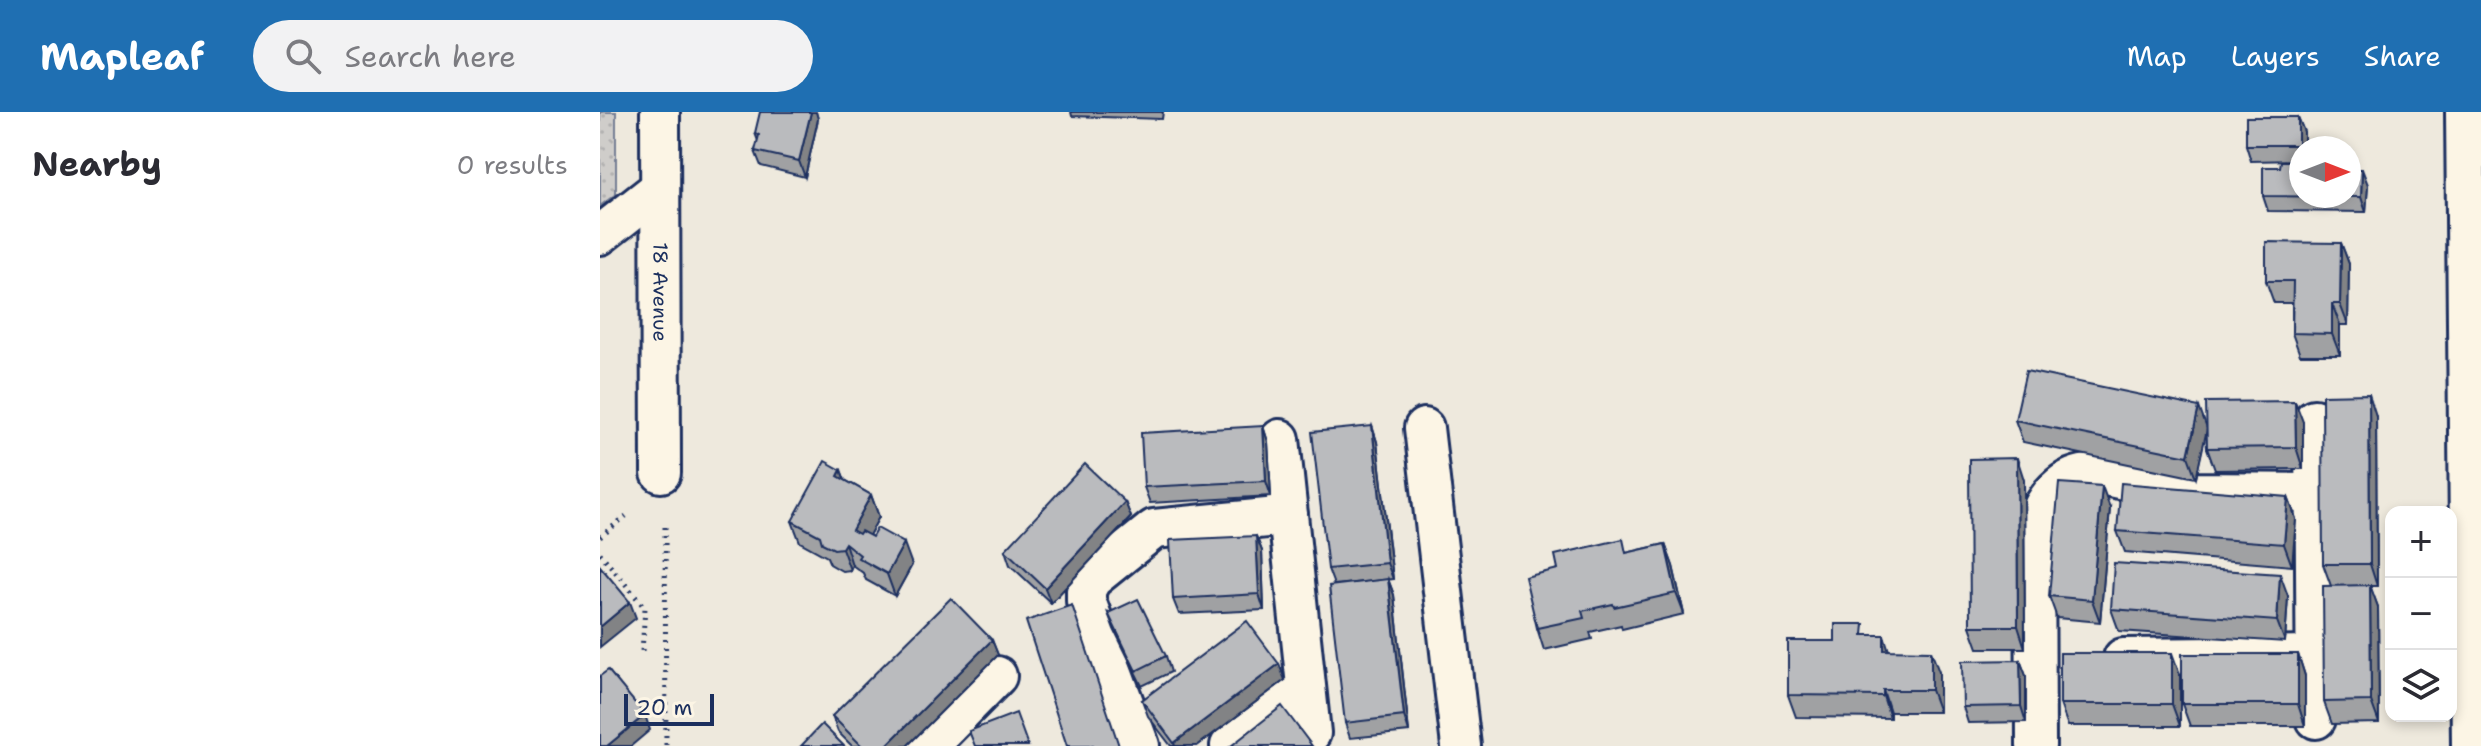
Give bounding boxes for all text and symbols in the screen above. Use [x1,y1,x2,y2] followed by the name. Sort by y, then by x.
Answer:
[253,20,813,92] search box
[40,31,205,82] text: Mapleaf
[281,34,325,78] icon: search
[345,36,516,77] text: Search here
[2127,37,2187,75] text: Map
[2231,37,2320,75] text: Layers
[2364,37,2441,75] text: Share
[2289,136,2361,208] north arrow
[32,141,162,187] text: Nearby
[456,147,568,182] text: 0 results
[647,242,674,342] street label: 18 Avenue
[2385,506,2457,722] map controls
[2385,506,2457,578] button: +
[2385,578,2457,650] button: −
[2385,650,2457,722] button: layers
[624,690,714,726] scale bar
[636,693,693,722] text: 20 m

